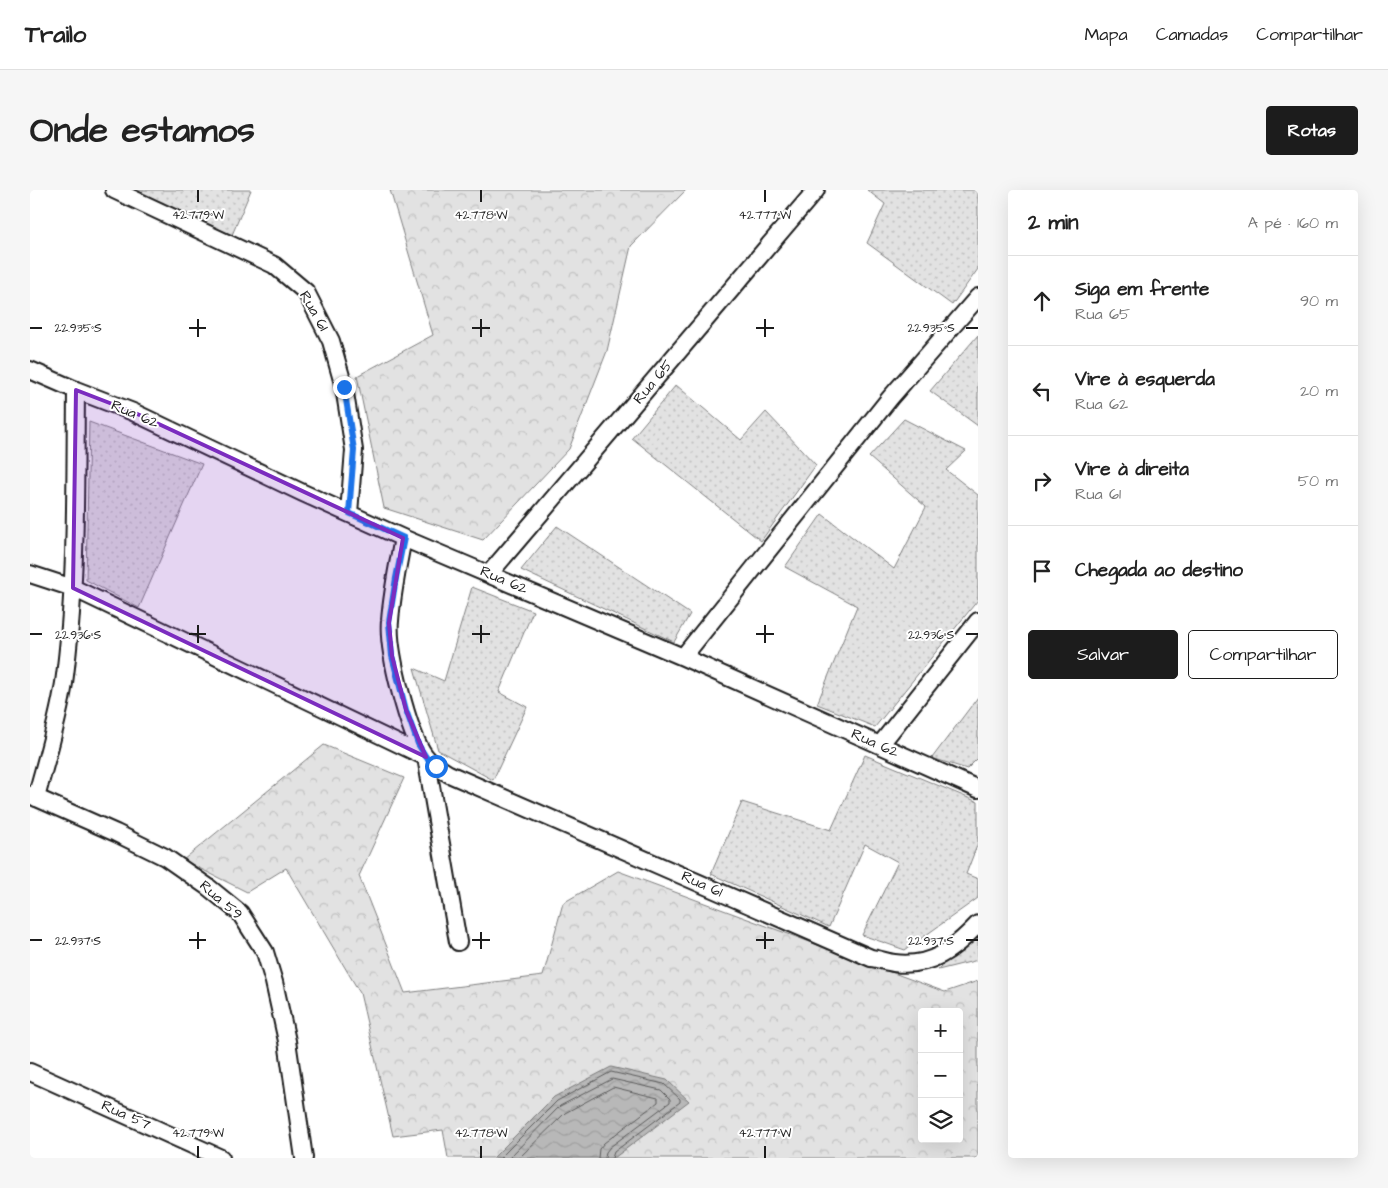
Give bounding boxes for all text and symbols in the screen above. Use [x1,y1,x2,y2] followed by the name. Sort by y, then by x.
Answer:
[25,18,86,52] text: Trailo
[1084,22,1128,47] text: Mapa
[1156,22,1228,47] text: Camadas
[1256,22,1363,47] text: Compartilhar
[30,106,255,155] text: Onde estamos
[1266,106,1358,155] button: Rotas
[172,207,225,224] text: 42.779°W
[454,207,508,224] text: 42.778°W
[739,207,792,224] text: 42.777°W
[1028,208,1078,237] text: 2 min
[1248,212,1338,234] text: A pé · 160 m
[1075,276,1209,303] text: Siga em frente
[294,287,334,335] street label: Rua 61
[1028,287,1056,315] icon: ahead
[1300,290,1338,312] text: 90 m
[1075,303,1130,325] text: Rua 65
[54,320,102,337] text: 22.935°S
[907,320,955,337] text: 22.935°S
[628,355,678,409] street label: Rua 65
[1075,366,1215,393] text: Vire à esquerda
[333,376,356,399] route end
[1028,377,1056,405] icon: left
[1300,380,1338,402] text: 20 m
[1075,393,1128,415] text: Rua 62
[108,395,162,434] street label: Rua 62
[1075,456,1189,483] text: Vire à direita
[1028,467,1056,495] icon: right
[1298,470,1338,492] text: 50 m
[1075,483,1121,505] text: Rua 61
[1028,557,1056,585] icon: arrive
[1075,557,1243,584] text: Chegada ao destino
[477,561,531,600] street label: Rua 62
[55,627,101,644] text: 22.936°S
[908,627,954,644] text: 22.936°S
[1028,630,1178,679] button: Salvar
[1188,630,1338,679] button: Compartilhar
[848,723,902,763] street label: Rua 62
[425,755,448,778] route start
[678,866,726,902] street label: Rua 61
[195,875,247,925] street label: Rua 59
[55,933,101,950] text: 22.937°S
[908,933,954,950] text: 22.937°S
[918,1008,963,1143] map controls
[918,1008,963,1053] button: +
[918,1053,963,1098] button: −
[98,1095,154,1135] street label: Rua 57
[918,1098,963,1143] button: layers
[172,1125,225,1142] text: 42.779°W
[454,1125,508,1142] text: 42.778°W
[739,1125,792,1142] text: 42.777°W

